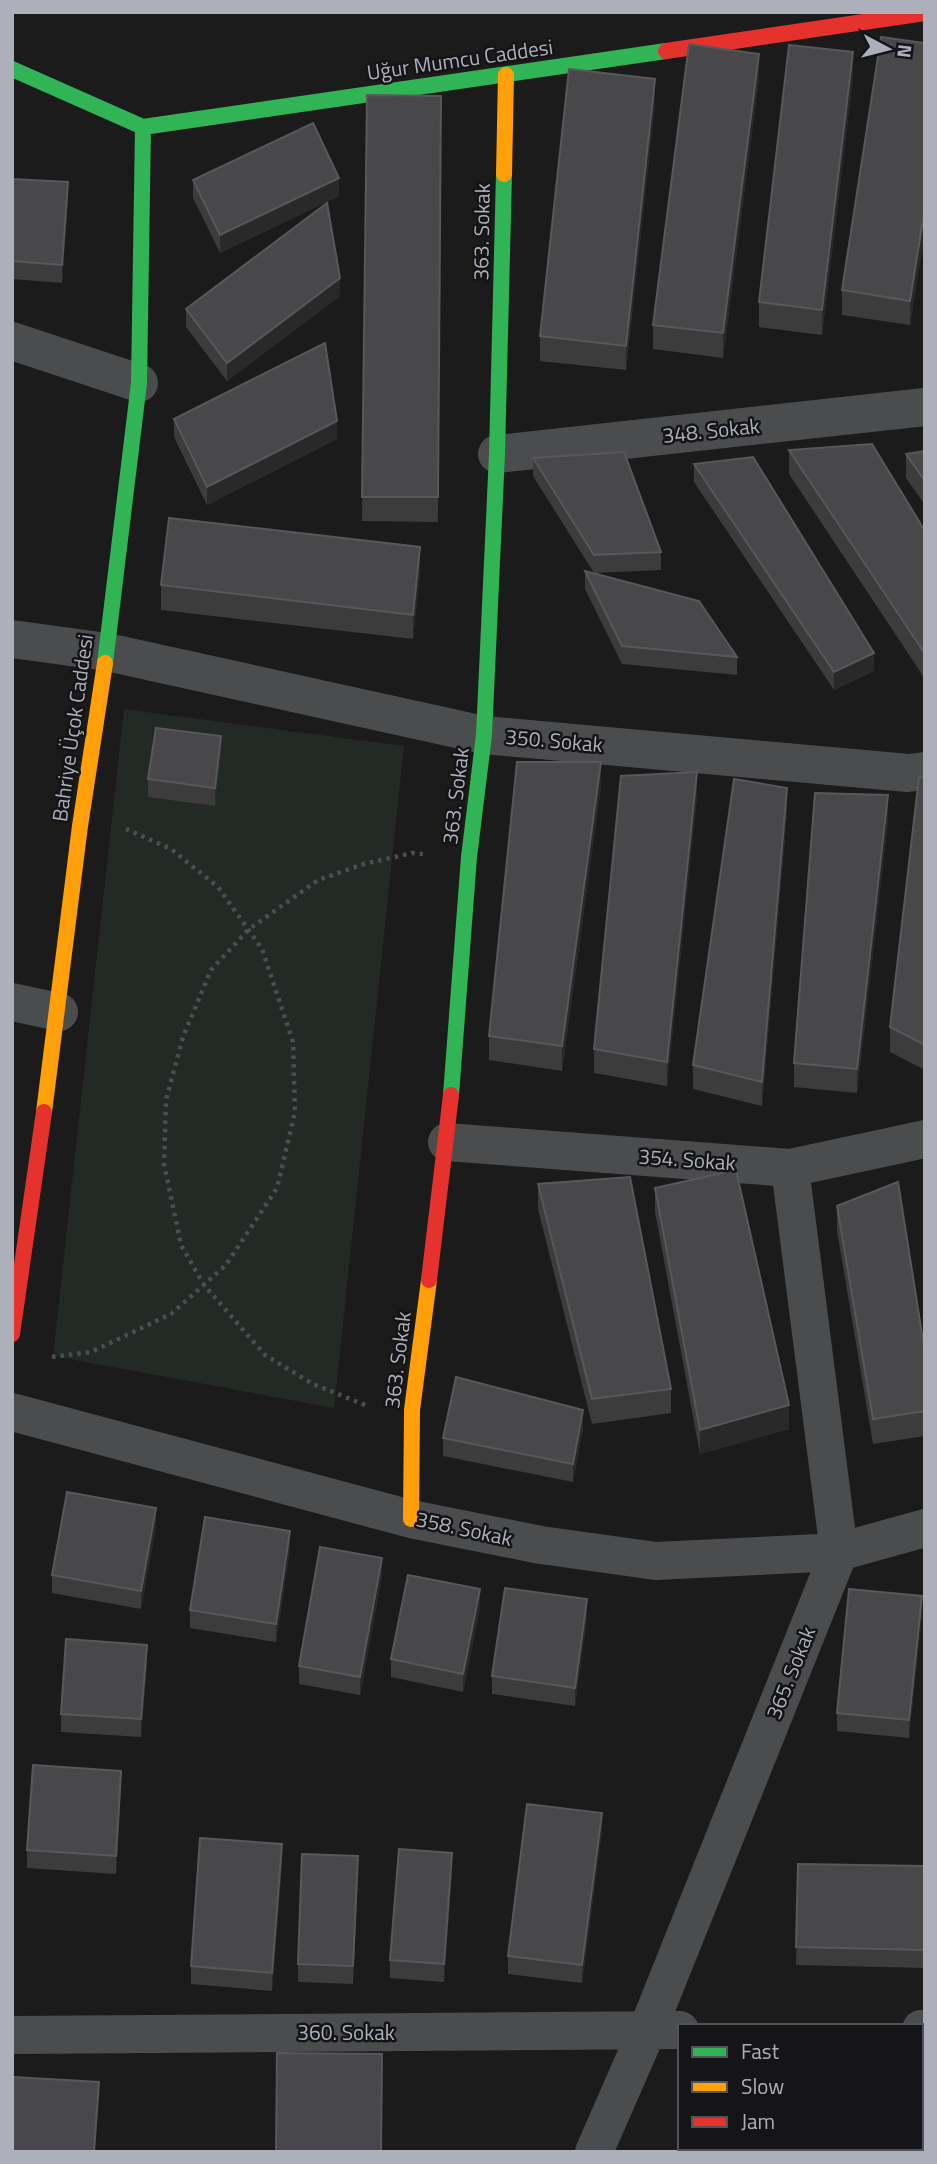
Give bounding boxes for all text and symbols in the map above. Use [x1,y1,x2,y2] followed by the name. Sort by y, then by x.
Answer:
[853,14,923,84] north arrow
[365,30,555,88] street label: Uğur Mumcu Caddesi
[890,43,921,59] text: N
[464,183,498,281] street label: 363. Sokak
[661,409,761,451] street label: 348. Sokak
[43,632,101,824] street label: Bahriye Üçok Caddesi
[504,720,604,760] street label: 350. Sokak
[433,746,477,846] street label: 363. Sokak
[637,1140,737,1178] street label: 354. Sokak
[375,1310,419,1410] street label: 363. Sokak
[413,1502,515,1554] street label: 358. Sokak
[757,1621,823,1724] street label: 365. Sokak
[297,2016,395,2048] street label: 360. Sokak
[678,2024,923,2150] legend
[741,2035,780,2067] text: Fast
[741,2070,784,2102] text: Slow
[741,2105,775,2137] text: Jam

